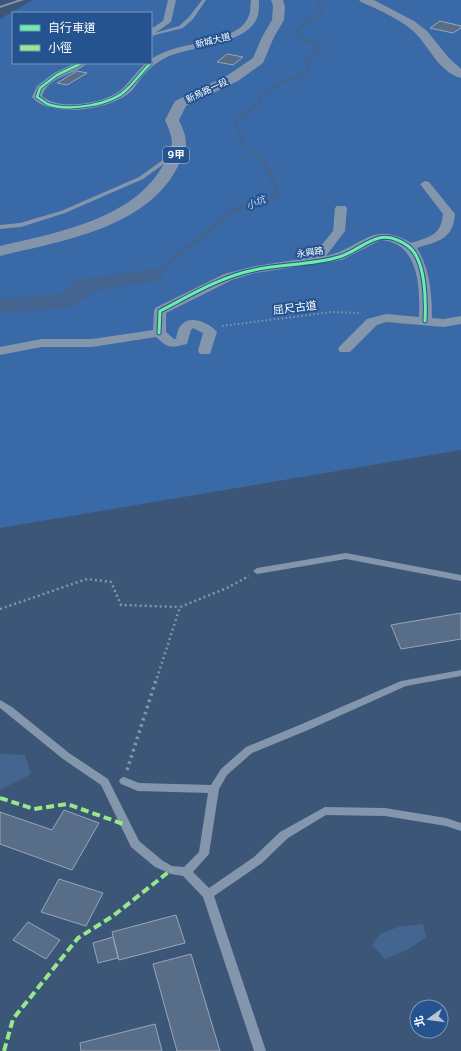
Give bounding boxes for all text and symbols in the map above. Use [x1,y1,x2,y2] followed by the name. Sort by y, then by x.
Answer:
[12,12,152,64] legend
[48,21,96,35] text: 自行車道
[194,31,232,51] street label: 新城大道
[48,41,72,55] text: 小徑
[184,77,230,105] street label: 新烏路一段
[163,147,189,163] road number: 9甲
[245,193,269,212] water label: 小坑
[296,246,324,260] street label: 永興路
[272,299,318,317] street label: 屈尺古道
[409,999,449,1039] north arrow
[412,1014,427,1028] text: 北

